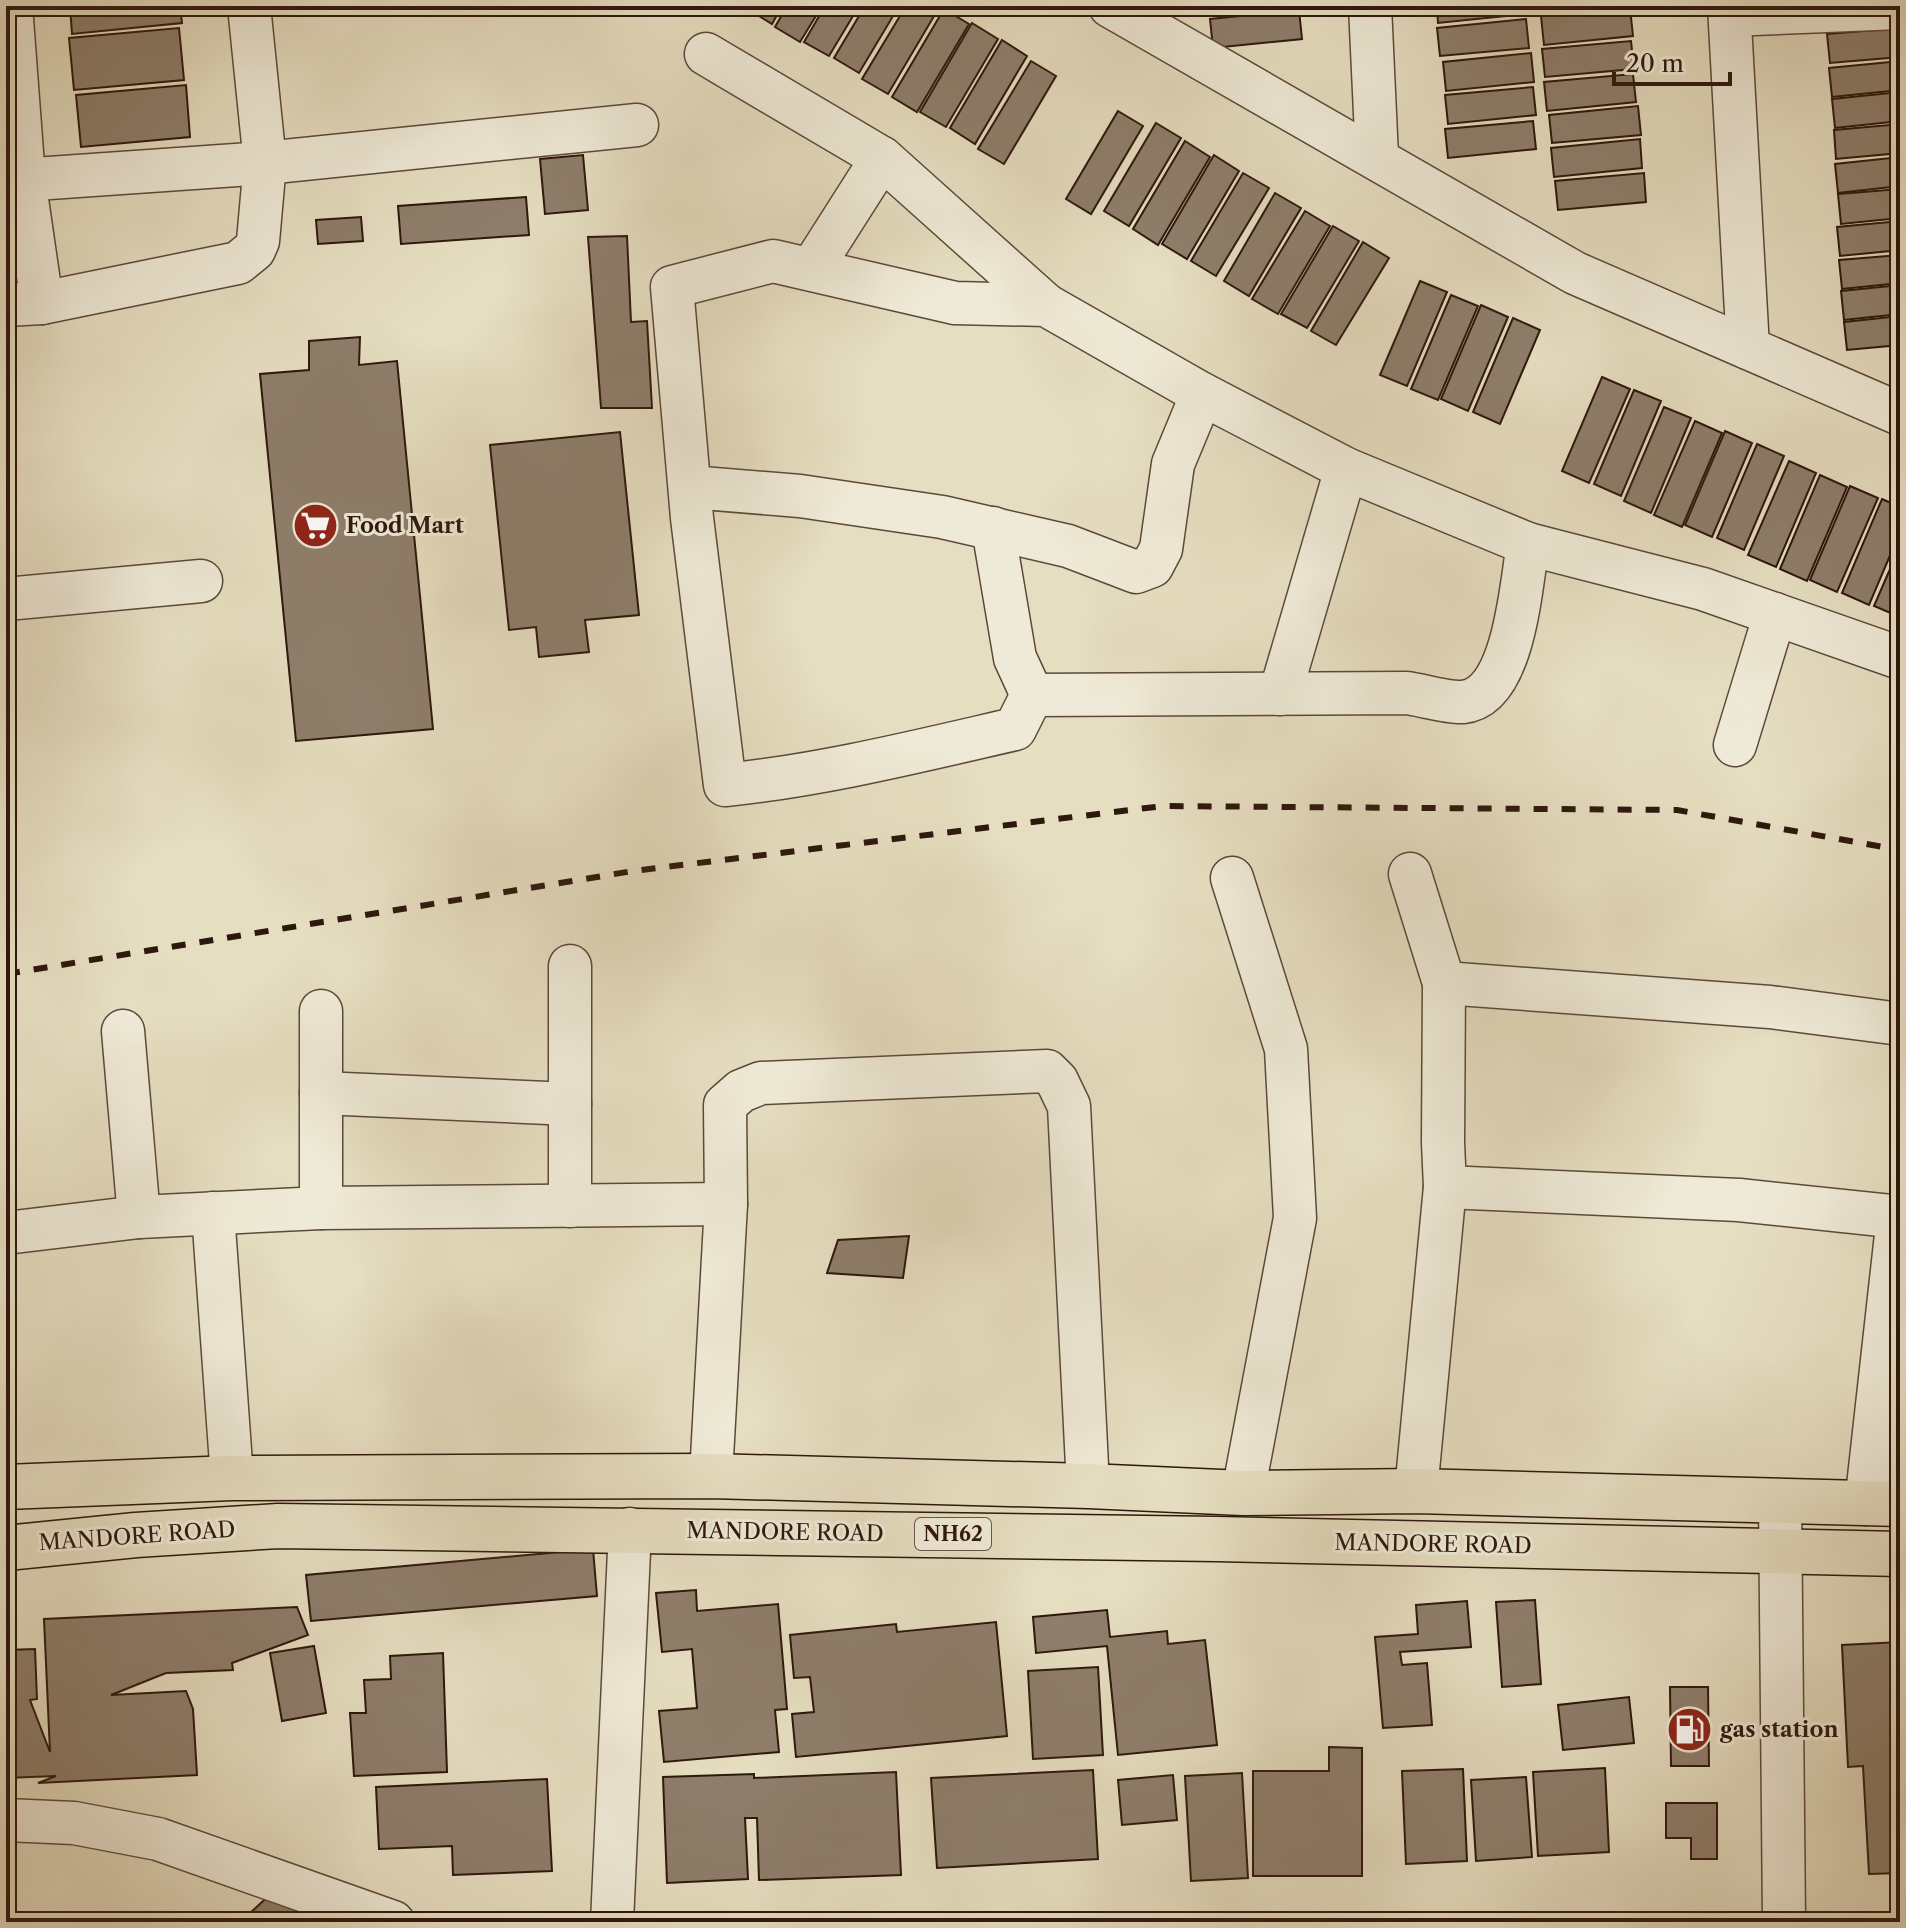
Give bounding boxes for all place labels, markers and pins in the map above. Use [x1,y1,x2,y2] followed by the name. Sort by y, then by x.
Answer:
[291,501,339,549] supermarket icon: Food Mart
[346,512,464,539] place label: Food Mart
[1665,1705,1713,1753] fuel station icon: gas station
[1719,1716,1838,1743] place label: gas station

